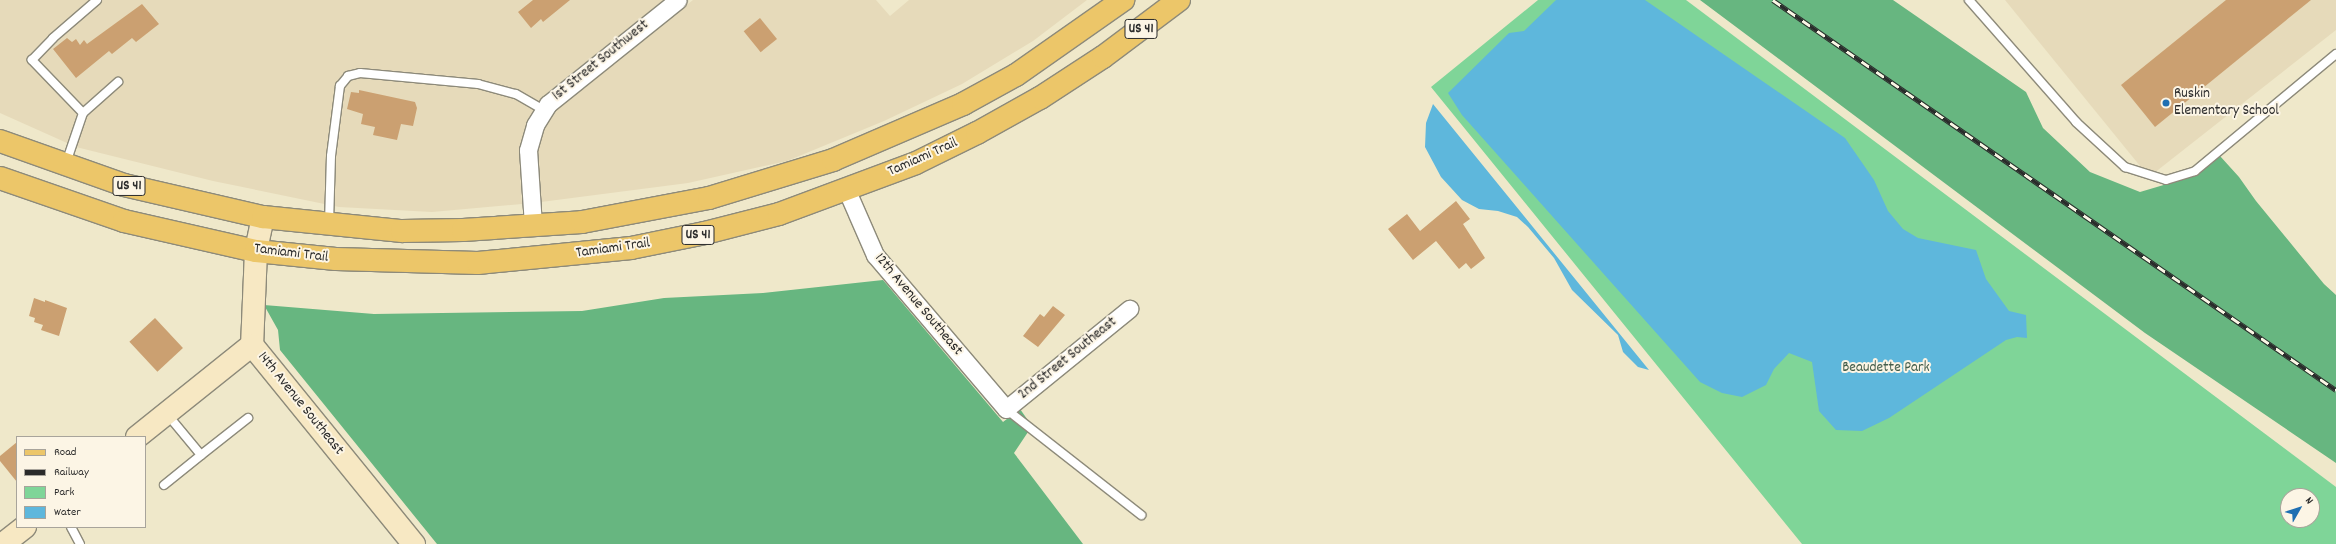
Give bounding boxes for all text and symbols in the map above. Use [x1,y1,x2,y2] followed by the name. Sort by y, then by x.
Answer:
[549,17,653,105] street label: 1st Street Southwest
[1124,17,1158,41] road number: US 41
[2174,85,2279,120] place label: Ruskin Elementary School
[2161,98,2171,108] marker: Ruskin Elementary School
[885,135,961,181] street label: Tamiami Trail
[112,174,146,198] road number: US 41
[681,223,715,247] road number: US 41
[575,235,651,263] street label: Tamiami Trail
[253,241,329,267] street label: Tamiami Trail
[870,250,966,360] street label: 12th Avenue Southeast
[1015,314,1121,404] street label: 2nd Street Southeast
[253,349,347,459] street label: 14th Avenue Southeast
[1842,360,1930,378] park label: Beaudette Park
[16,436,146,528] legend
[54,444,76,461] text: Road
[54,464,89,481] text: Railway
[54,484,74,501] text: Park
[2280,488,2320,528] north arrow
[2301,494,2316,508] text: N
[54,504,81,521] text: Water

